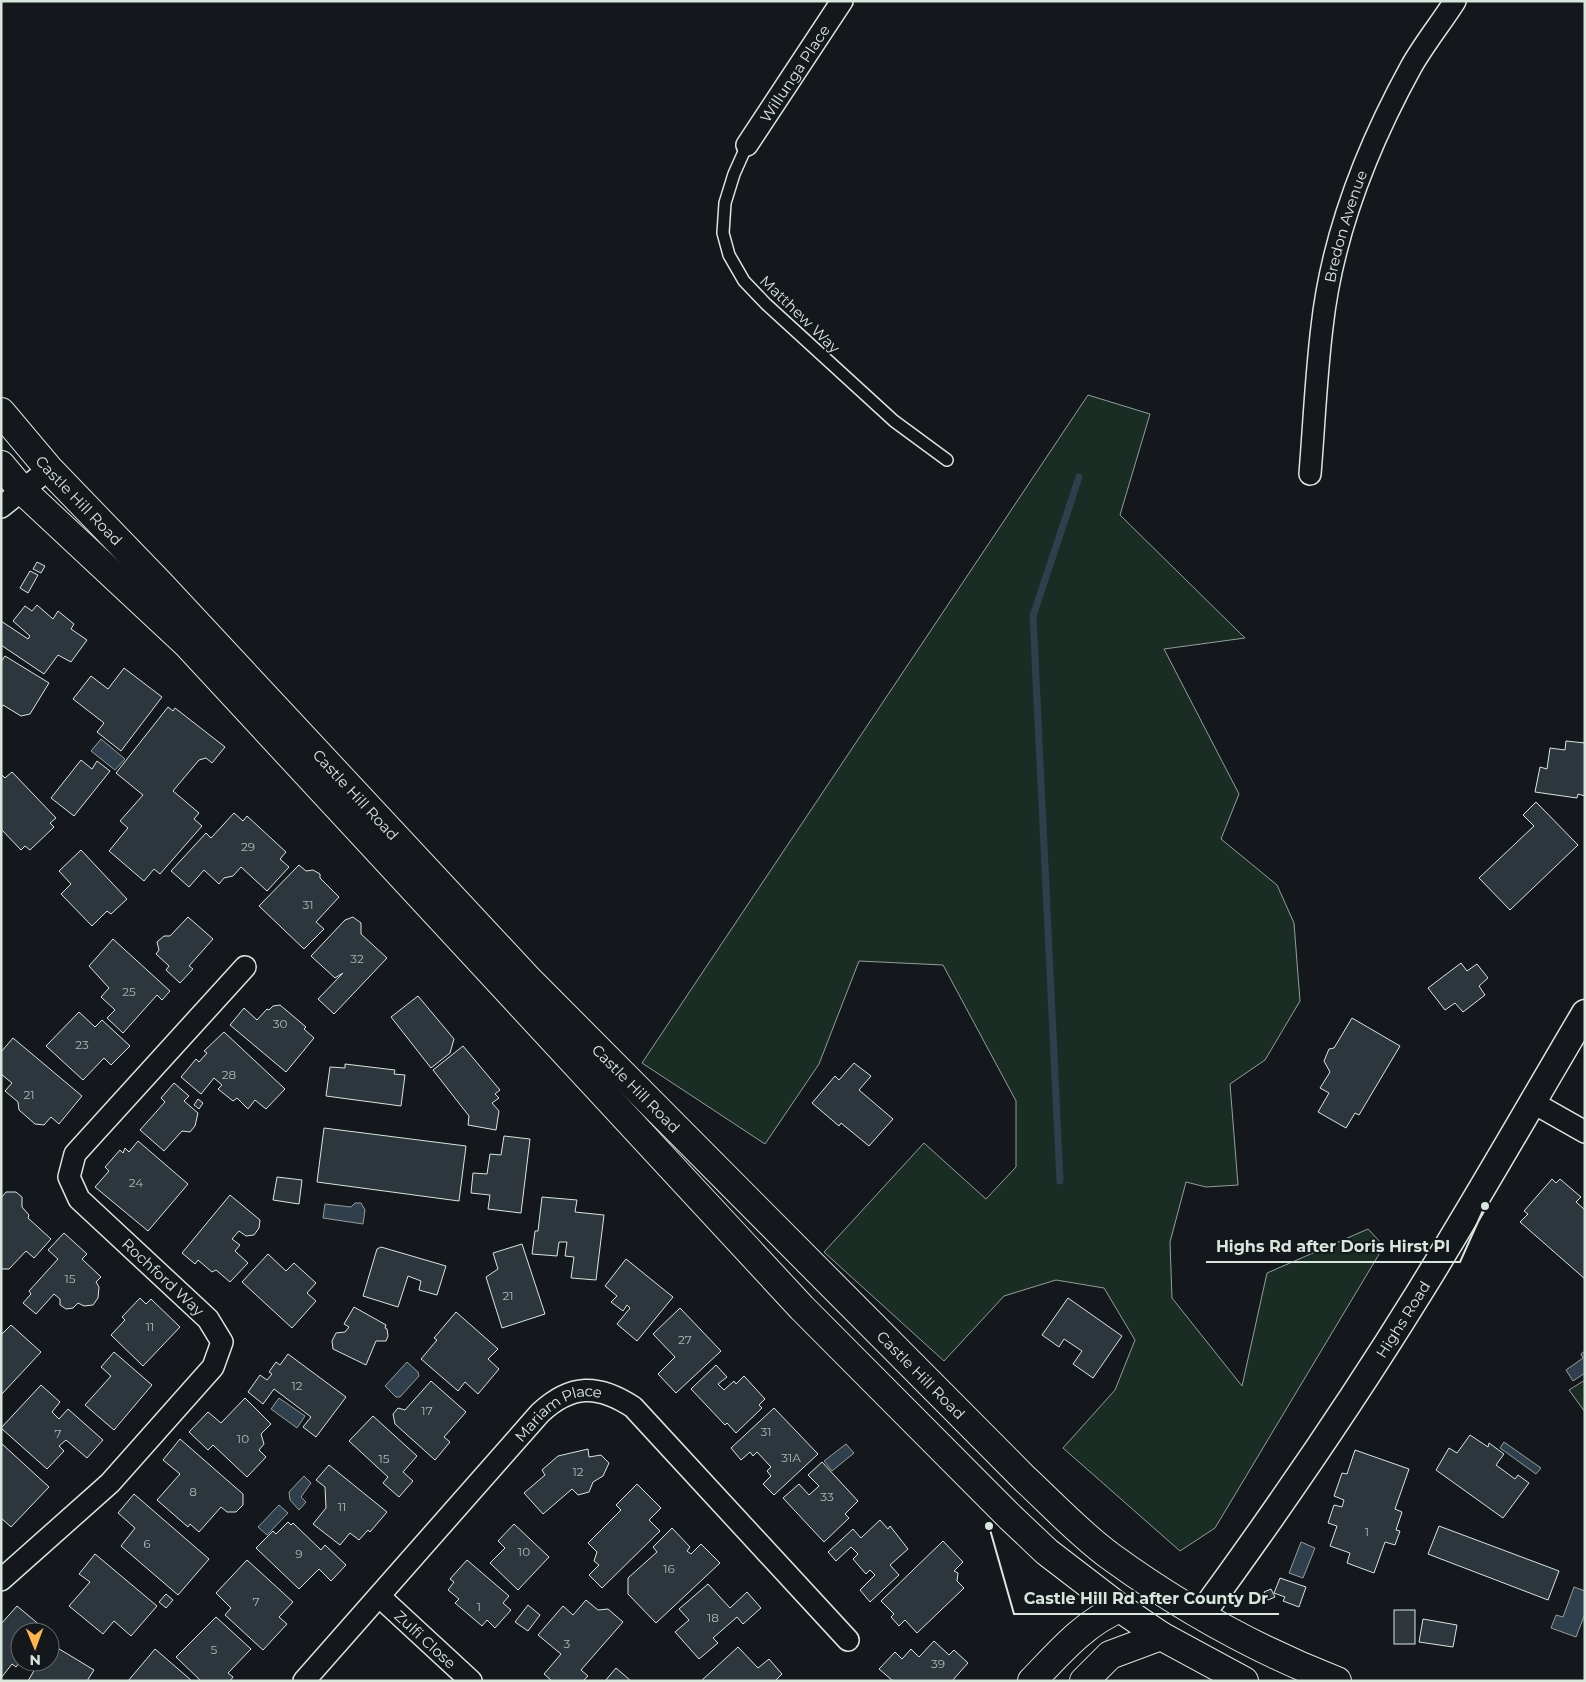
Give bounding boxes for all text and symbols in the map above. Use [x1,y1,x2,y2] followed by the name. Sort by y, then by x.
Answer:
[755,21,833,126] street label: Willunga Place
[1320,167,1371,284] street label: Bredon Avenue
[756,271,845,358] street label: Matthew Way
[32,451,127,549] street label: Castle Hill Road
[309,745,403,844] street label: Castle Hill Road
[241,839,255,854] house number: 29
[302,897,314,912] house number: 31
[350,951,364,966] house number: 32
[122,984,136,999] house number: 25
[273,1016,287,1031] house number: 30
[75,1037,89,1052] house number: 23
[588,1040,685,1136] street label: Castle Hill Road
[222,1067,237,1082] house number: 28
[23,1087,35,1102] house number: 21
[129,1175,143,1190] house number: 24
[1206,1231,1460,1262] callout: Highs Rd after Doris Hirst Pl
[118,1234,209,1321] street label: Rochford Way
[1216,1237,1450,1256] text: Highs Rd after Doris Hirst Pl
[64,1271,76,1286] house number: 15
[1371,1277,1434,1361] street label: Highs Road
[502,1288,514,1303] house number: 21
[146,1319,154,1334] house number: 11
[873,1326,969,1423] street label: Castle Hill Road
[678,1332,692,1347] house number: 27
[291,1378,303,1393] house number: 12
[510,1381,604,1445] street label: Mariam Place
[421,1403,433,1418] house number: 17
[760,1424,772,1439] house number: 31
[54,1426,62,1441] house number: 7
[237,1431,249,1446] house number: 10
[781,1450,801,1465] house number: 31A
[378,1451,390,1466] house number: 15
[572,1464,584,1479] house number: 12
[189,1484,197,1499] house number: 8
[820,1489,834,1504] house number: 33
[338,1499,346,1514] house number: 11
[1365,1524,1369,1539] house number: 1
[143,1536,151,1551] house number: 6
[518,1544,530,1559] house number: 10
[295,1546,303,1561] house number: 9
[663,1561,675,1576] house number: 16
[1014,1583,1279,1614] callout: Castle Hill Rd after County Dr
[1024,1589,1268,1608] text: Castle Hill Rd after County Dr
[252,1594,260,1609] house number: 7
[477,1599,481,1614] house number: 1
[391,1606,460,1672] street label: Zulfi Close
[707,1610,719,1625] house number: 18
[10,1622,60,1672] north arrow
[564,1636,571,1651] house number: 3
[211,1642,218,1657] house number: 5
[29,1651,41,1669] text: N
[931,1656,945,1671] house number: 39

